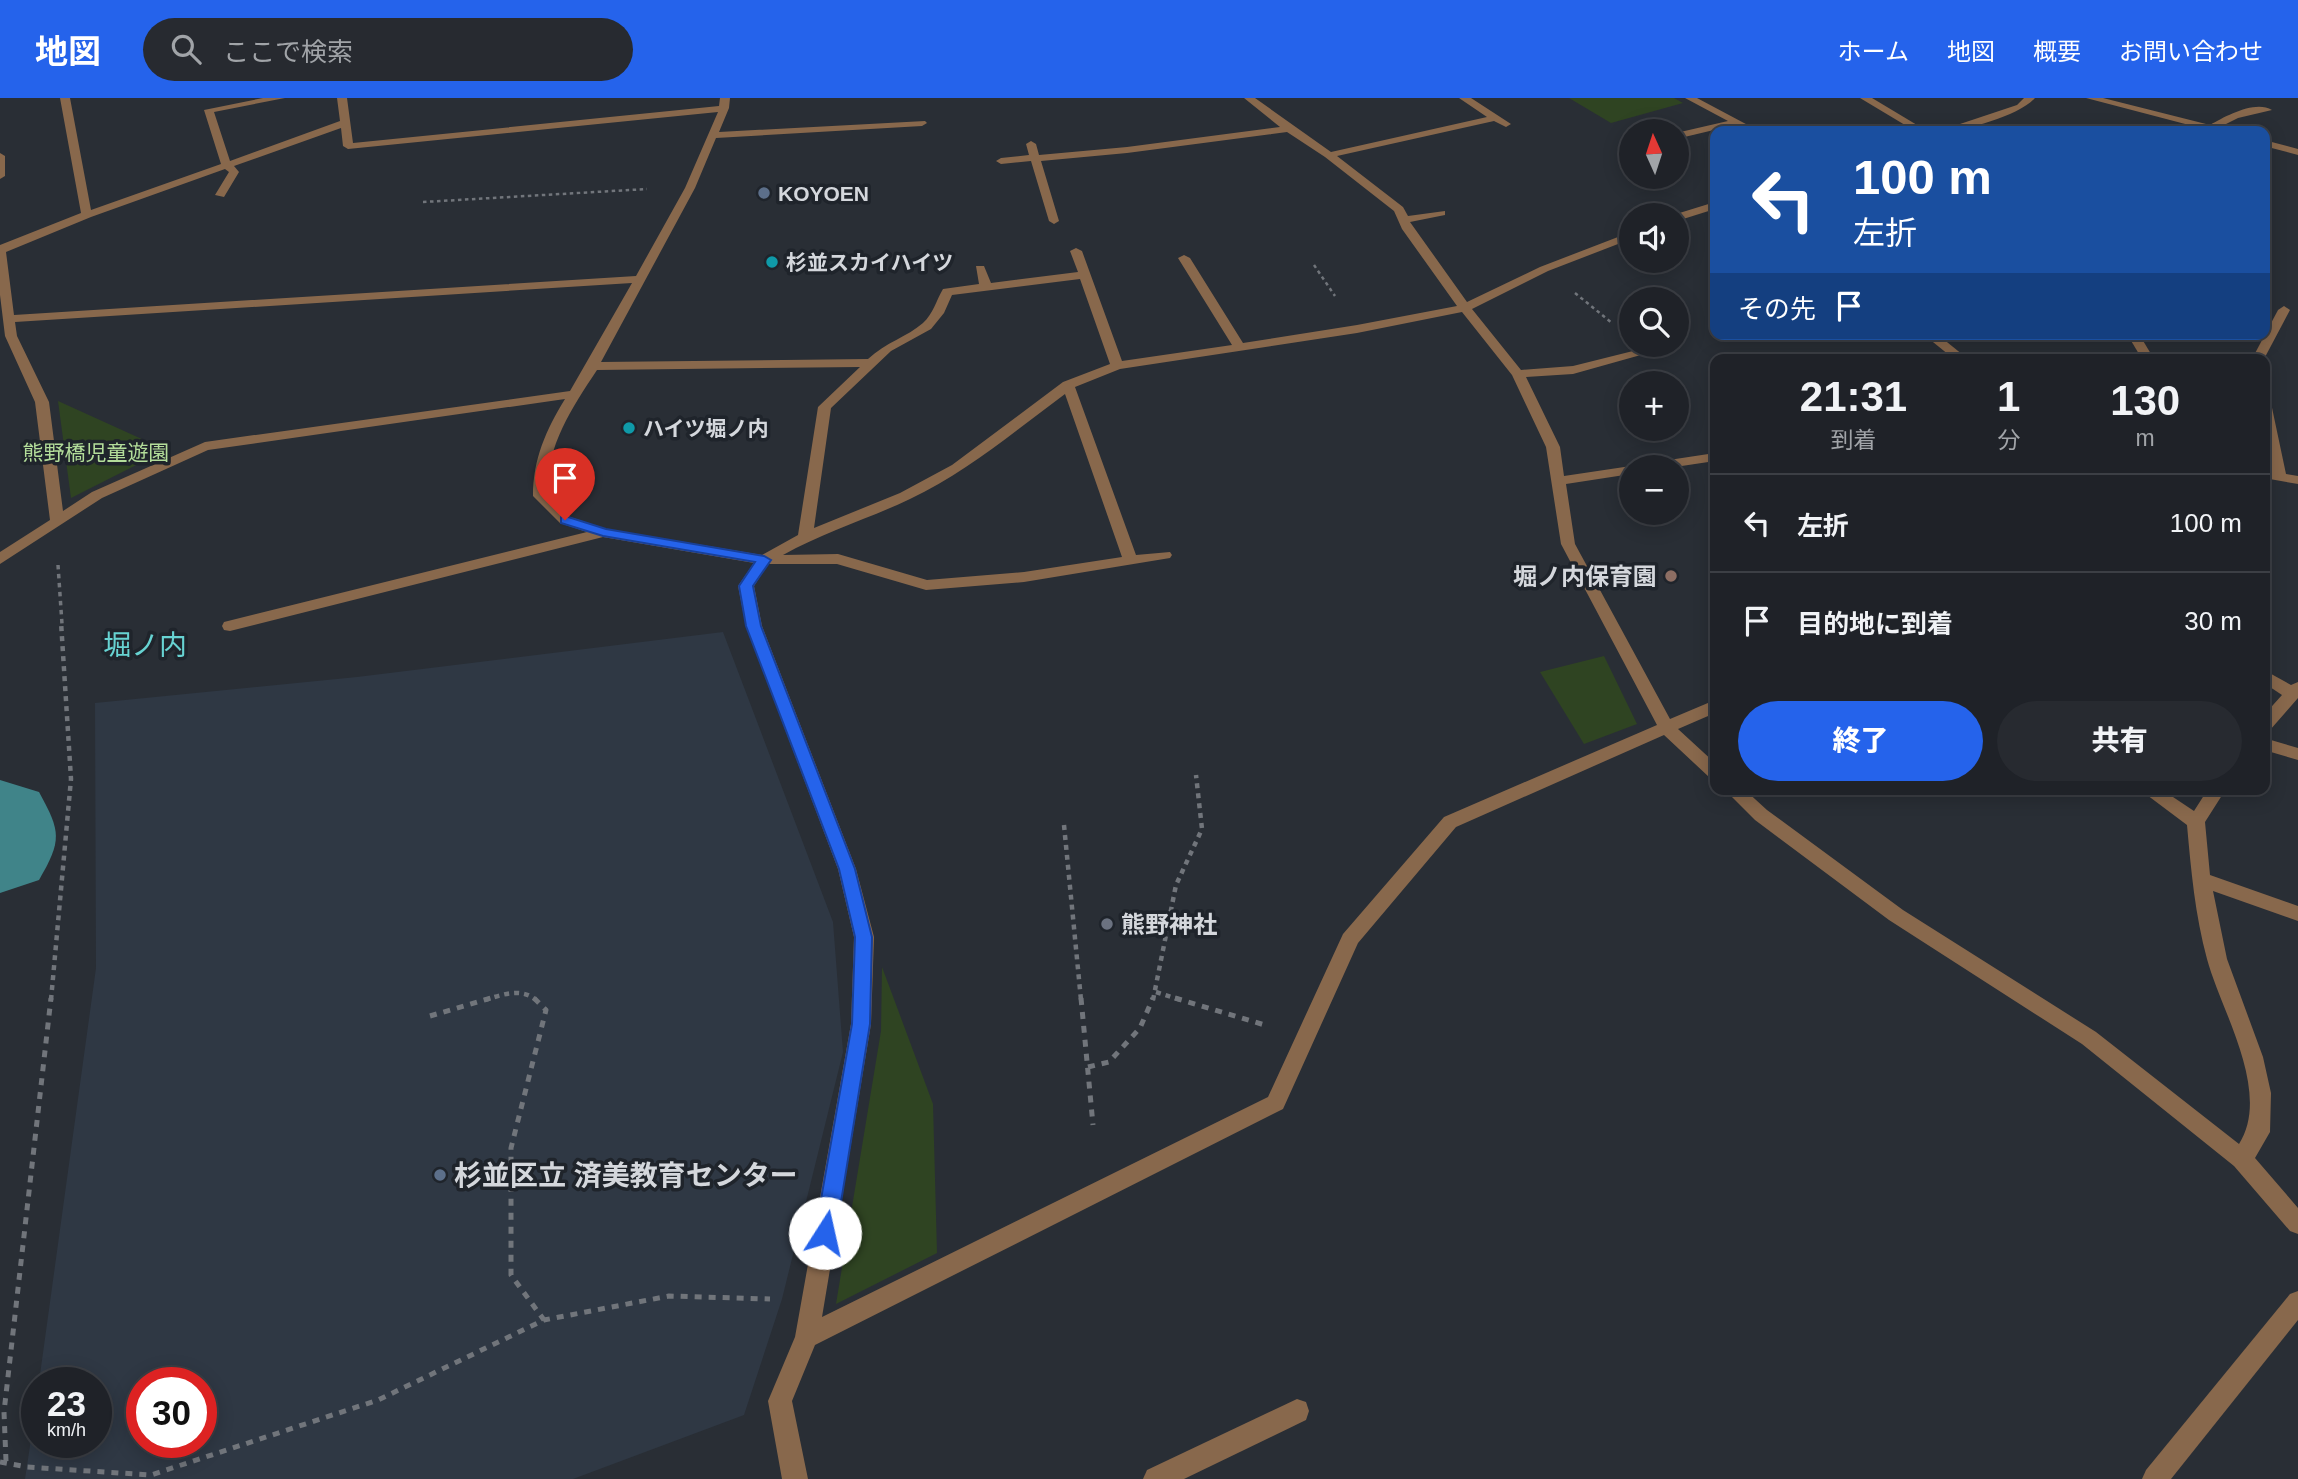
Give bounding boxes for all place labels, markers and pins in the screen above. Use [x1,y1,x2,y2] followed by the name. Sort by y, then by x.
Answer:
[778,182,869,205] place label: KOYOEN
[756,185,772,201] marker: KOYOEN
[786,251,953,274] place label: 杉並スカイハイツ
[764,254,780,270] marker: 杉並スカイハイツ
[643,417,769,440] place label: ハイツ堀ノ内
[621,420,637,436] marker: ハイツ堀ノ内
[535,448,595,520] pin
[1513,563,1657,590] place label: 堀ノ内保育園
[1663,568,1679,584] marker: 堀ノ内保育園
[1121,911,1217,938] place label: 熊野神社
[1099,916,1115,932] marker: 熊野神社
[454,1160,798,1191] place label: 杉並区立 済美教育センター
[432,1167,448,1183] marker: 杉並区立 済美教育センター

